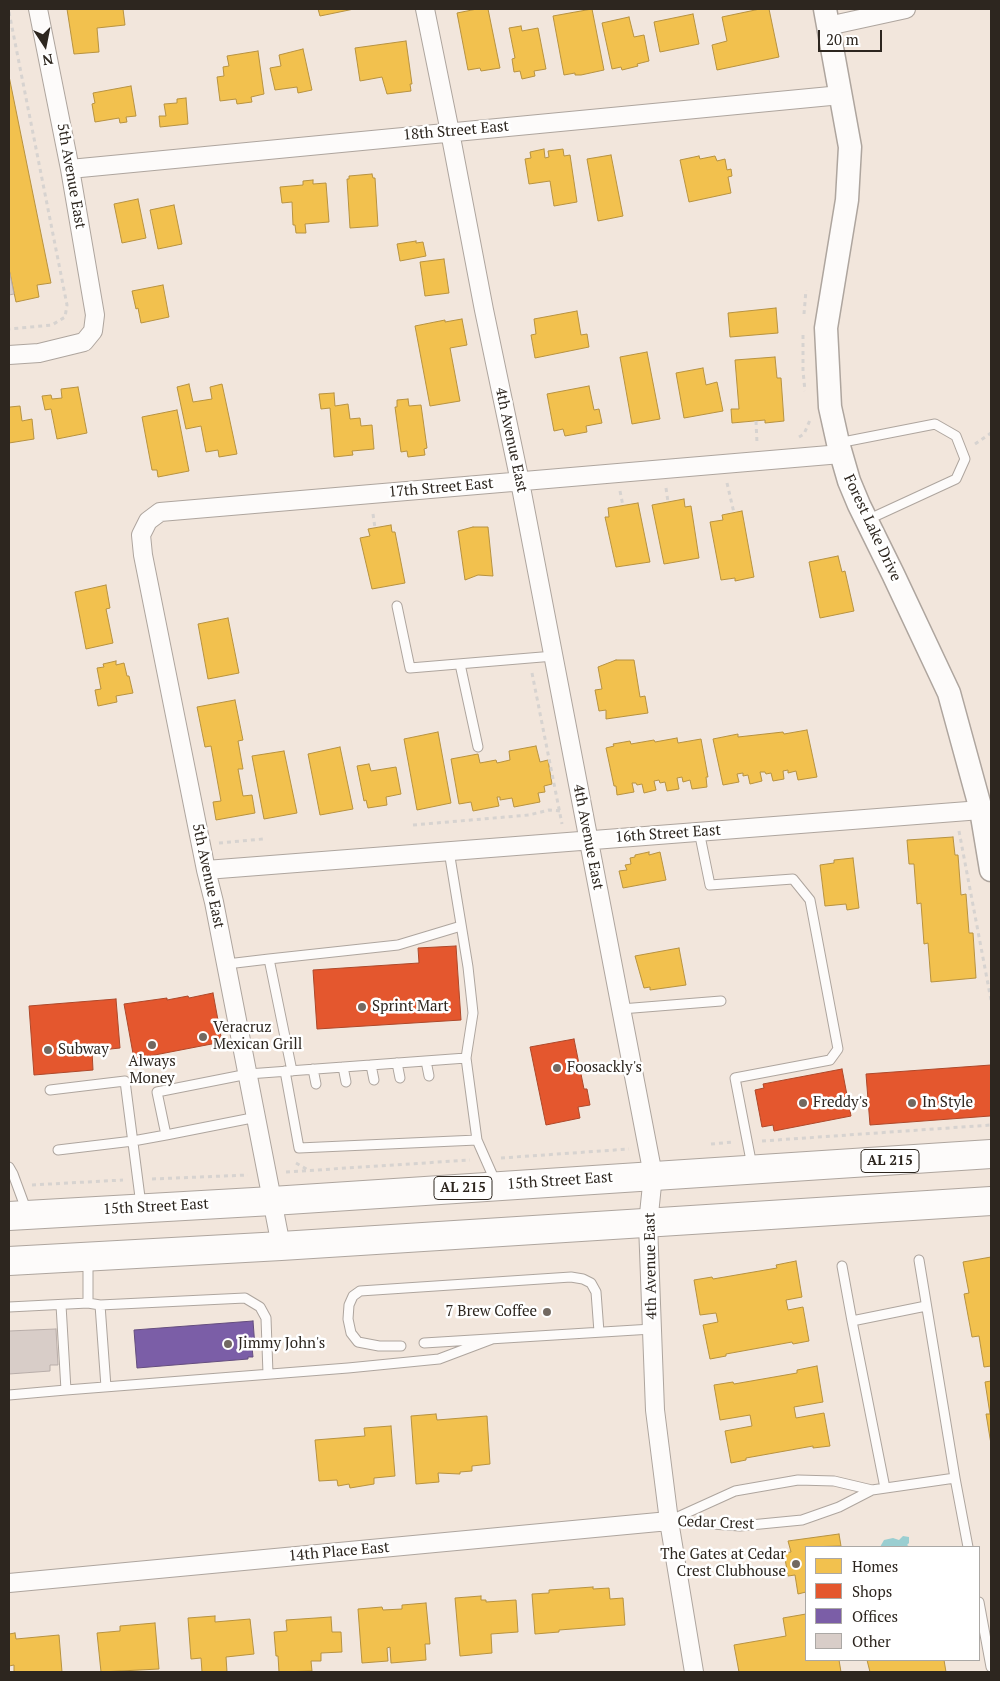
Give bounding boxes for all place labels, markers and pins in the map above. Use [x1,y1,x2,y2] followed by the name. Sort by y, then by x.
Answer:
[372,998,449,1016] place label: Sprint Mart
[356,1001,368,1013] marker: Sprint Mart
[213,1019,302,1054] place label: Veracruz Mexican Grill
[197,1031,209,1043] marker: Veracruz Mexican Grill
[146,1039,158,1051] marker: Always Money
[58,1041,109,1059] place label: Subway
[42,1044,54,1056] marker: Subway
[128,1053,176,1088] place label: Always Money
[567,1059,642,1077] place label: Foosackly's
[551,1062,563,1074] marker: Foosackly's
[813,1094,868,1112] place label: Freddy's
[922,1094,973,1112] place label: In Style
[797,1097,809,1109] marker: Freddy's
[906,1097,918,1109] marker: In Style
[446,1303,537,1321] place label: 7 Brew Coffee
[541,1306,553,1318] marker: 7 Brew Coffee
[238,1335,325,1353] place label: Jimmy John's
[222,1338,234,1350] marker: Jimmy John's
[660,1546,786,1581] place label: The Gates at Cedar Crest Clubhouse
[790,1558,802,1570] marker: The Gates at Cedar Crest Clubhouse

